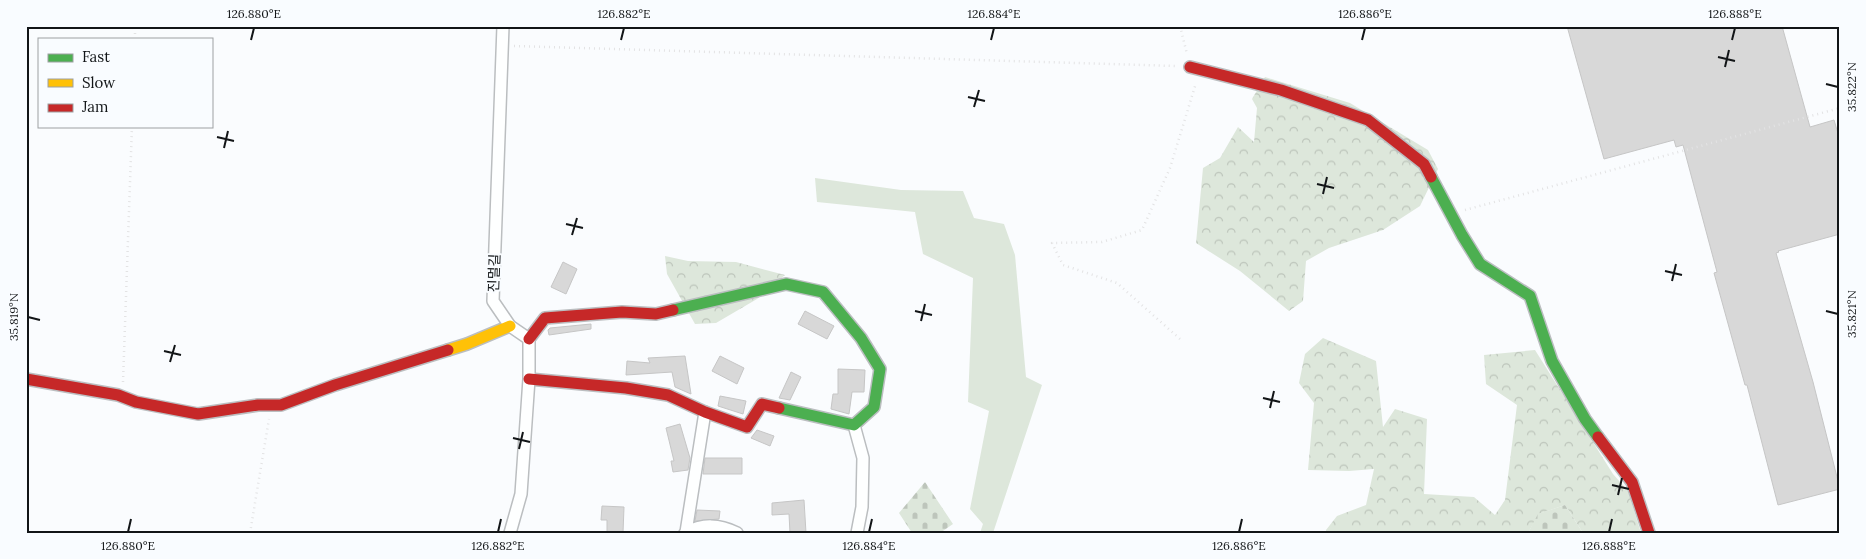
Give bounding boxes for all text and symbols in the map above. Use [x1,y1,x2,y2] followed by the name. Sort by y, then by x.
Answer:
[227,6,281,21] text: 126.880°E
[598,6,650,21] text: 126.882°E
[968,6,1020,21] text: 126.884°E
[1338,6,1392,21] text: 126.886°E
[1708,6,1762,21] text: 126.888°E
[38,38,212,128] legend
[82,47,110,66] text: Fast
[1844,62,1859,112] text: 35.822°N
[82,73,115,92] text: Slow
[81,97,109,116] text: Jam
[484,253,504,293] street label: 진멀길
[1844,290,1859,338] text: 35.821°N
[6,293,21,341] text: 35.819°N
[101,538,155,553] text: 126.880°E
[472,538,524,553] text: 126.882°E
[843,538,895,553] text: 126.884°E
[1212,538,1266,553] text: 126.886°E
[1582,538,1636,553] text: 126.888°E

